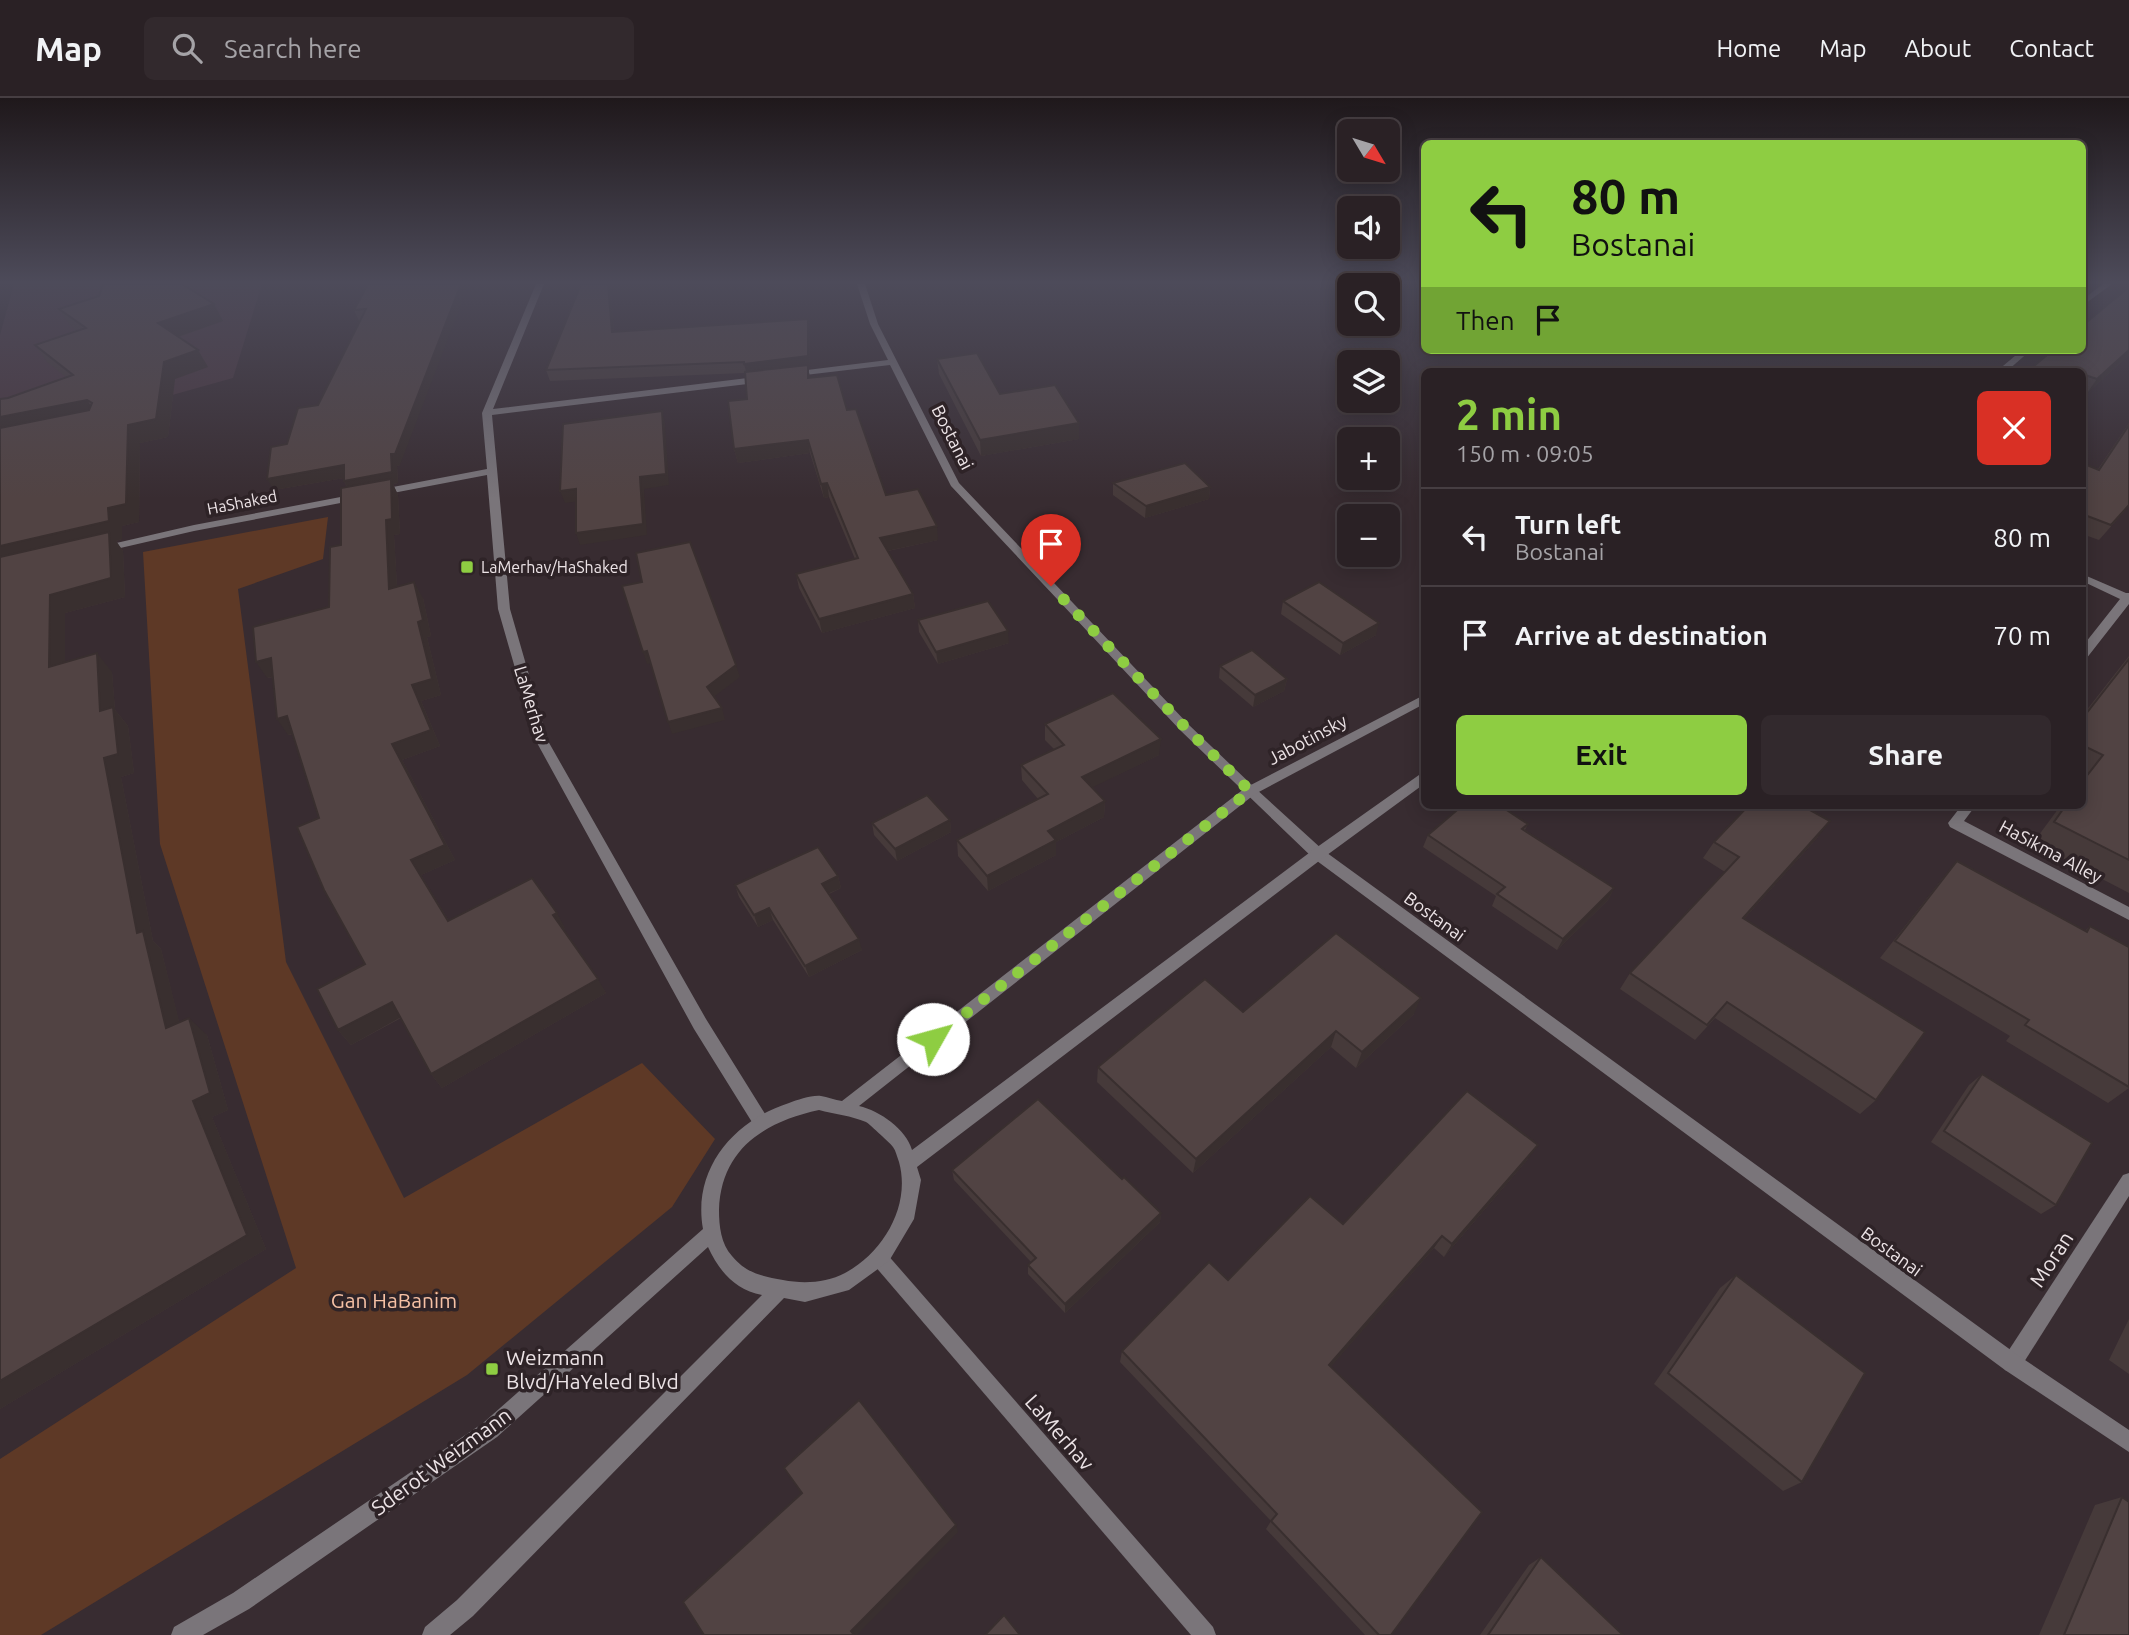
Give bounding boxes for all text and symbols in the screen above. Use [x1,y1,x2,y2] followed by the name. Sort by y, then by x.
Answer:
[144,17,634,80] search box
[168,29,206,67] icon: search
[35,30,102,67] text: Map
[224,34,362,63] text: Search here
[1716,35,1781,62] text: Home
[1819,35,1866,62] text: Map
[1904,35,1971,62] text: About
[2009,35,2094,62] text: Contact
[1337,119,1400,182] north arrow
[1337,119,1400,567] map controls
[1456,168,1547,259] icon: left
[1571,168,1680,223] text: 80 m
[1337,196,1400,259] button: sound
[1571,226,1695,262] text: Bostanai
[1337,273,1400,336] button: search
[1529,301,1567,339] icon: arrive
[1456,306,1515,335] text: Then
[1337,350,1400,413] button: layers
[1456,391,1562,438] text: 2 min
[1977,391,2051,465] button: close
[928,401,978,473] street label: Bostanai
[1337,427,1400,490] button: +
[1456,441,1594,466] text: 150 m · 09:05
[205,486,279,518] street label: HaShaked
[1337,504,1400,567] button: −
[1515,510,1621,539] text: Turn left
[1021,514,1081,586] pin
[1456,518,1494,556] icon: left
[1993,523,2051,552] text: 80 m
[1032,525,1070,563] icon: arrive
[1515,539,1604,564] text: Bostanai
[481,558,628,576] place label: LaMerhav/HaShaked
[459,559,475,575] marker: LaMerhav/HaShaked
[1456,616,1494,654] icon: arrive
[1515,621,1768,650] text: Arrive at destination
[1993,621,2051,650] text: 70 m
[511,663,553,745] street label: LaMerhav
[1264,710,1350,768] street label: Jabotinsky
[1456,715,1747,795] button: Exit
[1761,715,2051,795] button: Share
[1996,816,2106,887] street label: HaSikma Alley
[1401,887,1469,945] street label: Bostanai
[896,1002,970,1076] position arrow
[1858,1222,1926,1280] street label: Bostanai
[2024,1227,2078,1291] street label: Moran
[331,1288,457,1312] park label: Gan HaBanim
[506,1345,679,1393] place label: Weizmann Blvd/HaYeled Blvd
[484,1361,500,1377] marker: Weizmann Blvd/HaYeled Blvd
[1021,1389,1099,1475] street label: LaMerhav
[367,1402,515,1520] street label: Sderot Weizmann

